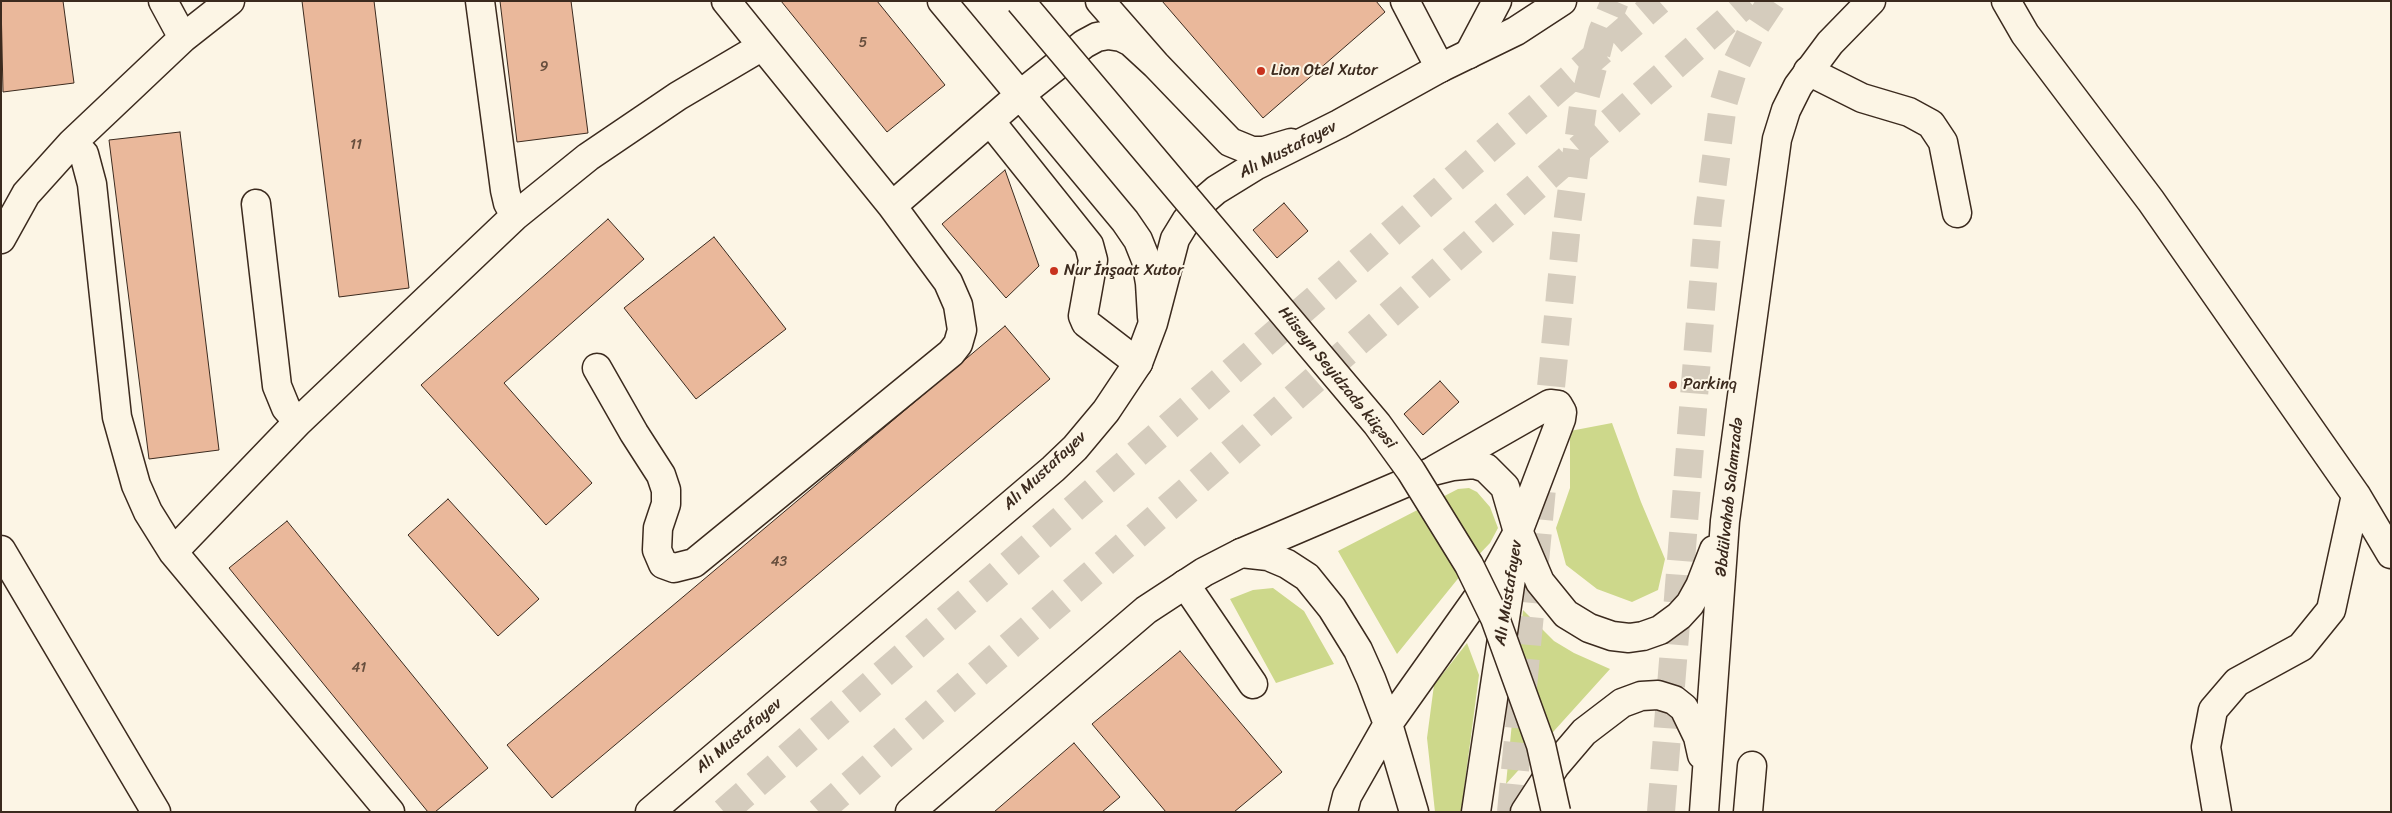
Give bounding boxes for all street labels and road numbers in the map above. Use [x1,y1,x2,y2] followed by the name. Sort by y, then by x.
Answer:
[1236,117,1340,183] street label: Alı Mustafayev
[1274,303,1400,453] street label: Hüseyn Seyidzadə küçəsi
[1712,416,1748,578] street label: Əbdülvahab Salamzadə
[999,428,1091,514] street label: Alı Mustafayev
[1491,539,1527,647] street label: Alı Mustafayev
[692,694,786,778] street label: Alı Mustafayev

